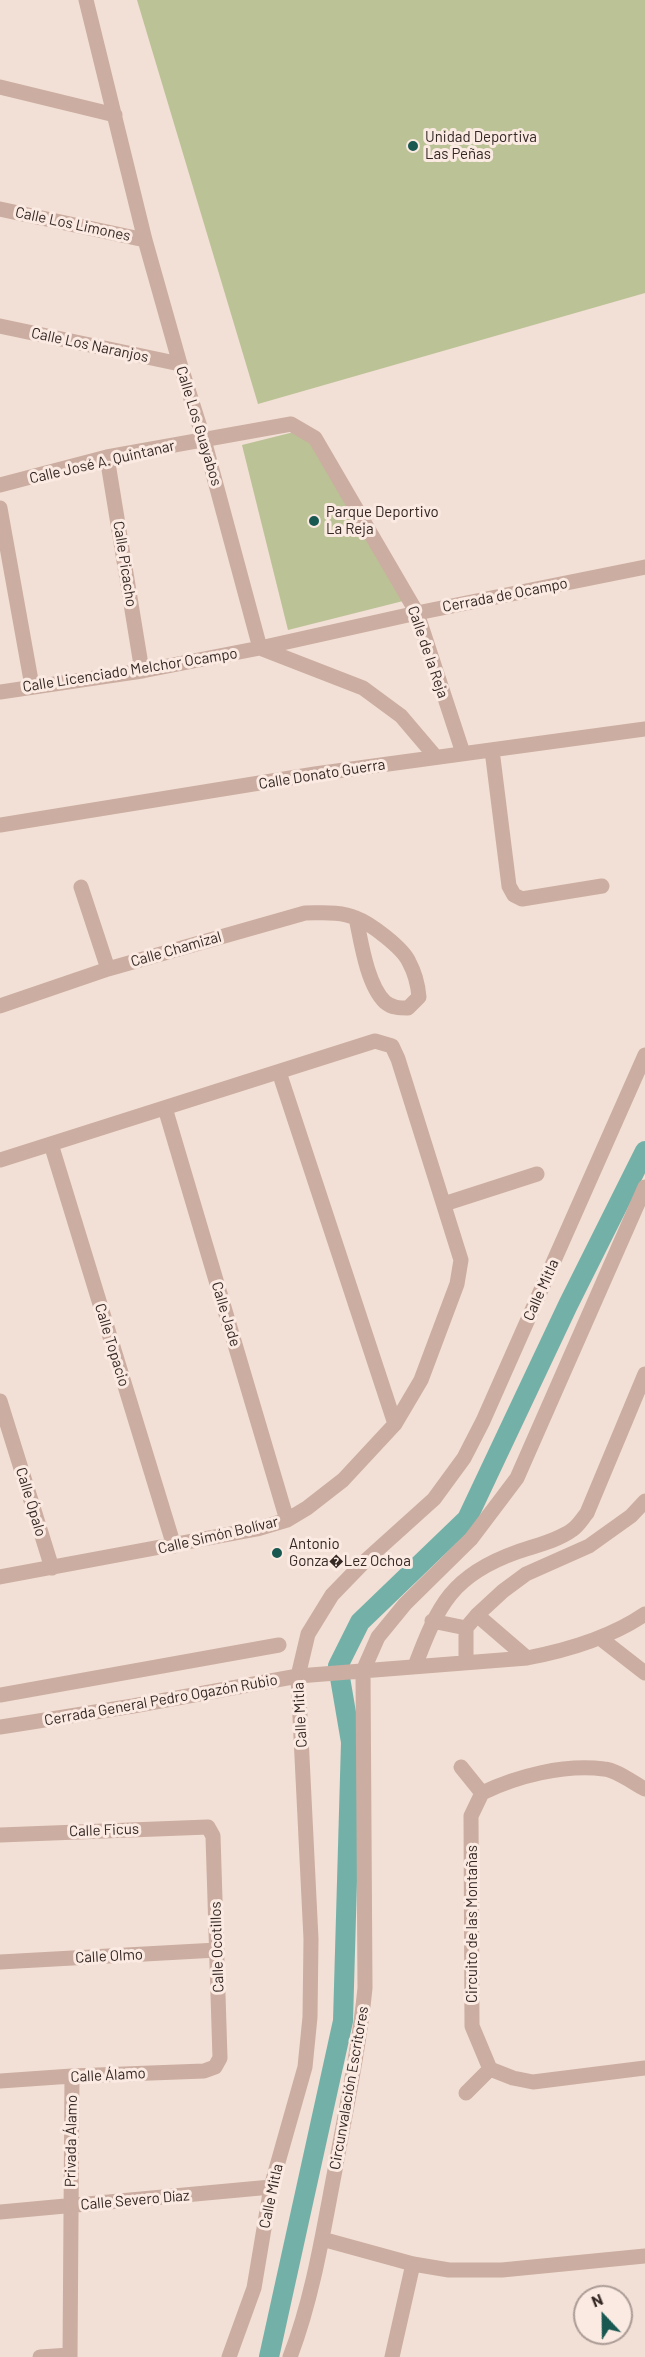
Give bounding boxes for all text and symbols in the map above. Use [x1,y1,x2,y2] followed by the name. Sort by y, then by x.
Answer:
[425,128,537,163] place label: Unidad Deportiva Las Peñas
[406,139,420,153] marker: Unidad Deportiva Las Peñas
[14,203,132,245] street label: Calle Los Limones
[30,324,150,366] street label: Calle Los Naranjos
[172,364,226,488] street label: Calle Los Guayabos
[27,436,177,488] street label: Calle José A. Quintanar
[326,503,439,538] place label: Parque Deportivo La Reja
[307,514,321,528] marker: Parque Deportivo La Reja
[109,520,141,608] street label: Calle Picacho
[441,574,569,616] street label: Cerrada de Ocampo
[404,604,452,700] street label: Calle de la Reja
[21,644,239,696] street label: Calle Licenciado Melchor Ocampo
[257,755,387,793] street label: Calle Donato Guerra
[129,927,223,971] street label: Calle Chamizal
[519,1256,563,1324] street label: Calle Mitla
[208,1279,244,1349] street label: Calle Jade
[91,1301,133,1389] street label: Calle Topacio
[12,1465,50,1539] street label: Calle Ópalo
[156,1512,280,1558] street label: Calle Simón Bolívar
[289,1535,411,1570] place label: Antonio Gonza�Lez Ochoa
[270,1546,284,1560] marker: Antonio Gonza�Lez Ochoa
[43,1671,279,1729] street label: Cerrada General Pedro Ogazón Rubio
[289,1682,311,1748] street label: Calle Mitla
[69,1820,139,1840] street label: Calle Ficus
[463,1845,481,2003] street label: Circuito de las Montañas
[206,1901,228,1993] street label: Calle Ocotillos
[75,1945,143,1967] street label: Calle Olmo
[326,2005,372,2171] street label: Circunvalación Escritores
[70,2064,146,2086] street label: Calle Álamo
[61,2095,81,2187] street label: Privada Álamo
[255,2162,287,2230] street label: Calle Mitla
[80,2186,190,2214] street label: Calle Severo Díaz
[573,2285,633,2345] north arrow
[588,2289,605,2311] text: N

